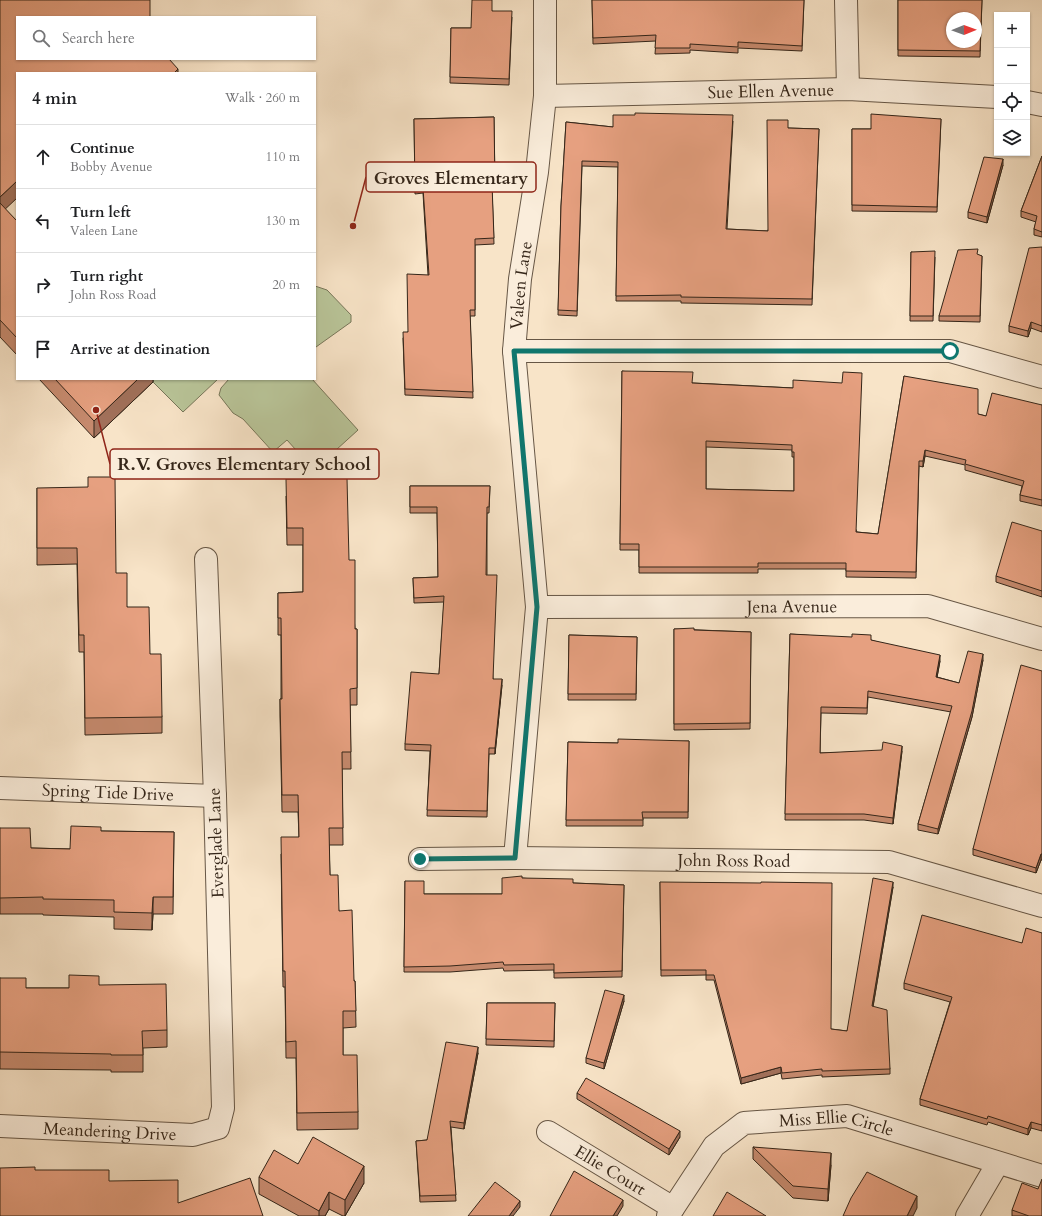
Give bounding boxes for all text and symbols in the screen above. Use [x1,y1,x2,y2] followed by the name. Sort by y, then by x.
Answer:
[946,12,982,48] north arrow
[994,12,1030,156] map controls
[994,12,1030,48] button: +
[16,16,316,60] search box
[30,27,52,49] icon: search
[62,28,135,48] text: Search here
[994,48,1030,84] button: −
[707,78,834,104] street label: Sue Ellen Avenue
[994,84,1030,120] button: locate
[32,87,77,110] text: 4 min
[225,89,300,107] text: Walk · 260 m
[994,120,1030,156] button: layers
[70,138,135,158] text: Continue
[32,146,54,168] icon: ahead
[266,148,300,166] text: 110 m
[70,158,152,176] text: Bobby Avenue
[366,162,536,192] callout: Groves Elementary
[374,166,529,191] text: Groves Elementary
[70,202,131,222] text: Turn left
[32,210,54,232] icon: left
[266,212,300,230] text: 130 m
[70,222,138,240] text: Valeen Lane
[504,239,537,331] street label: Valeen Lane
[70,266,143,286] text: Turn right
[32,274,54,296] icon: right
[272,276,300,294] text: 20 m
[70,286,156,304] text: John Ross Road
[32,338,54,360] icon: arrive
[70,339,210,359] text: Arrive at destination
[941,342,959,360] route start
[110,449,379,479] callout: R.V. Groves Elementary School
[117,452,371,477] text: R.V. Groves Elementary School
[744,595,837,618] street label: Jena Avenue
[41,778,174,806] street label: Spring Tide Drive
[203,787,229,899] street label: Everglade Lane
[674,848,791,872] street label: John Ross Road
[411,850,429,868] route end
[778,1105,897,1141] street label: Miss Ellie Circle
[43,1117,177,1146] street label: Meandering Drive
[570,1139,651,1201] street label: Ellie Court

